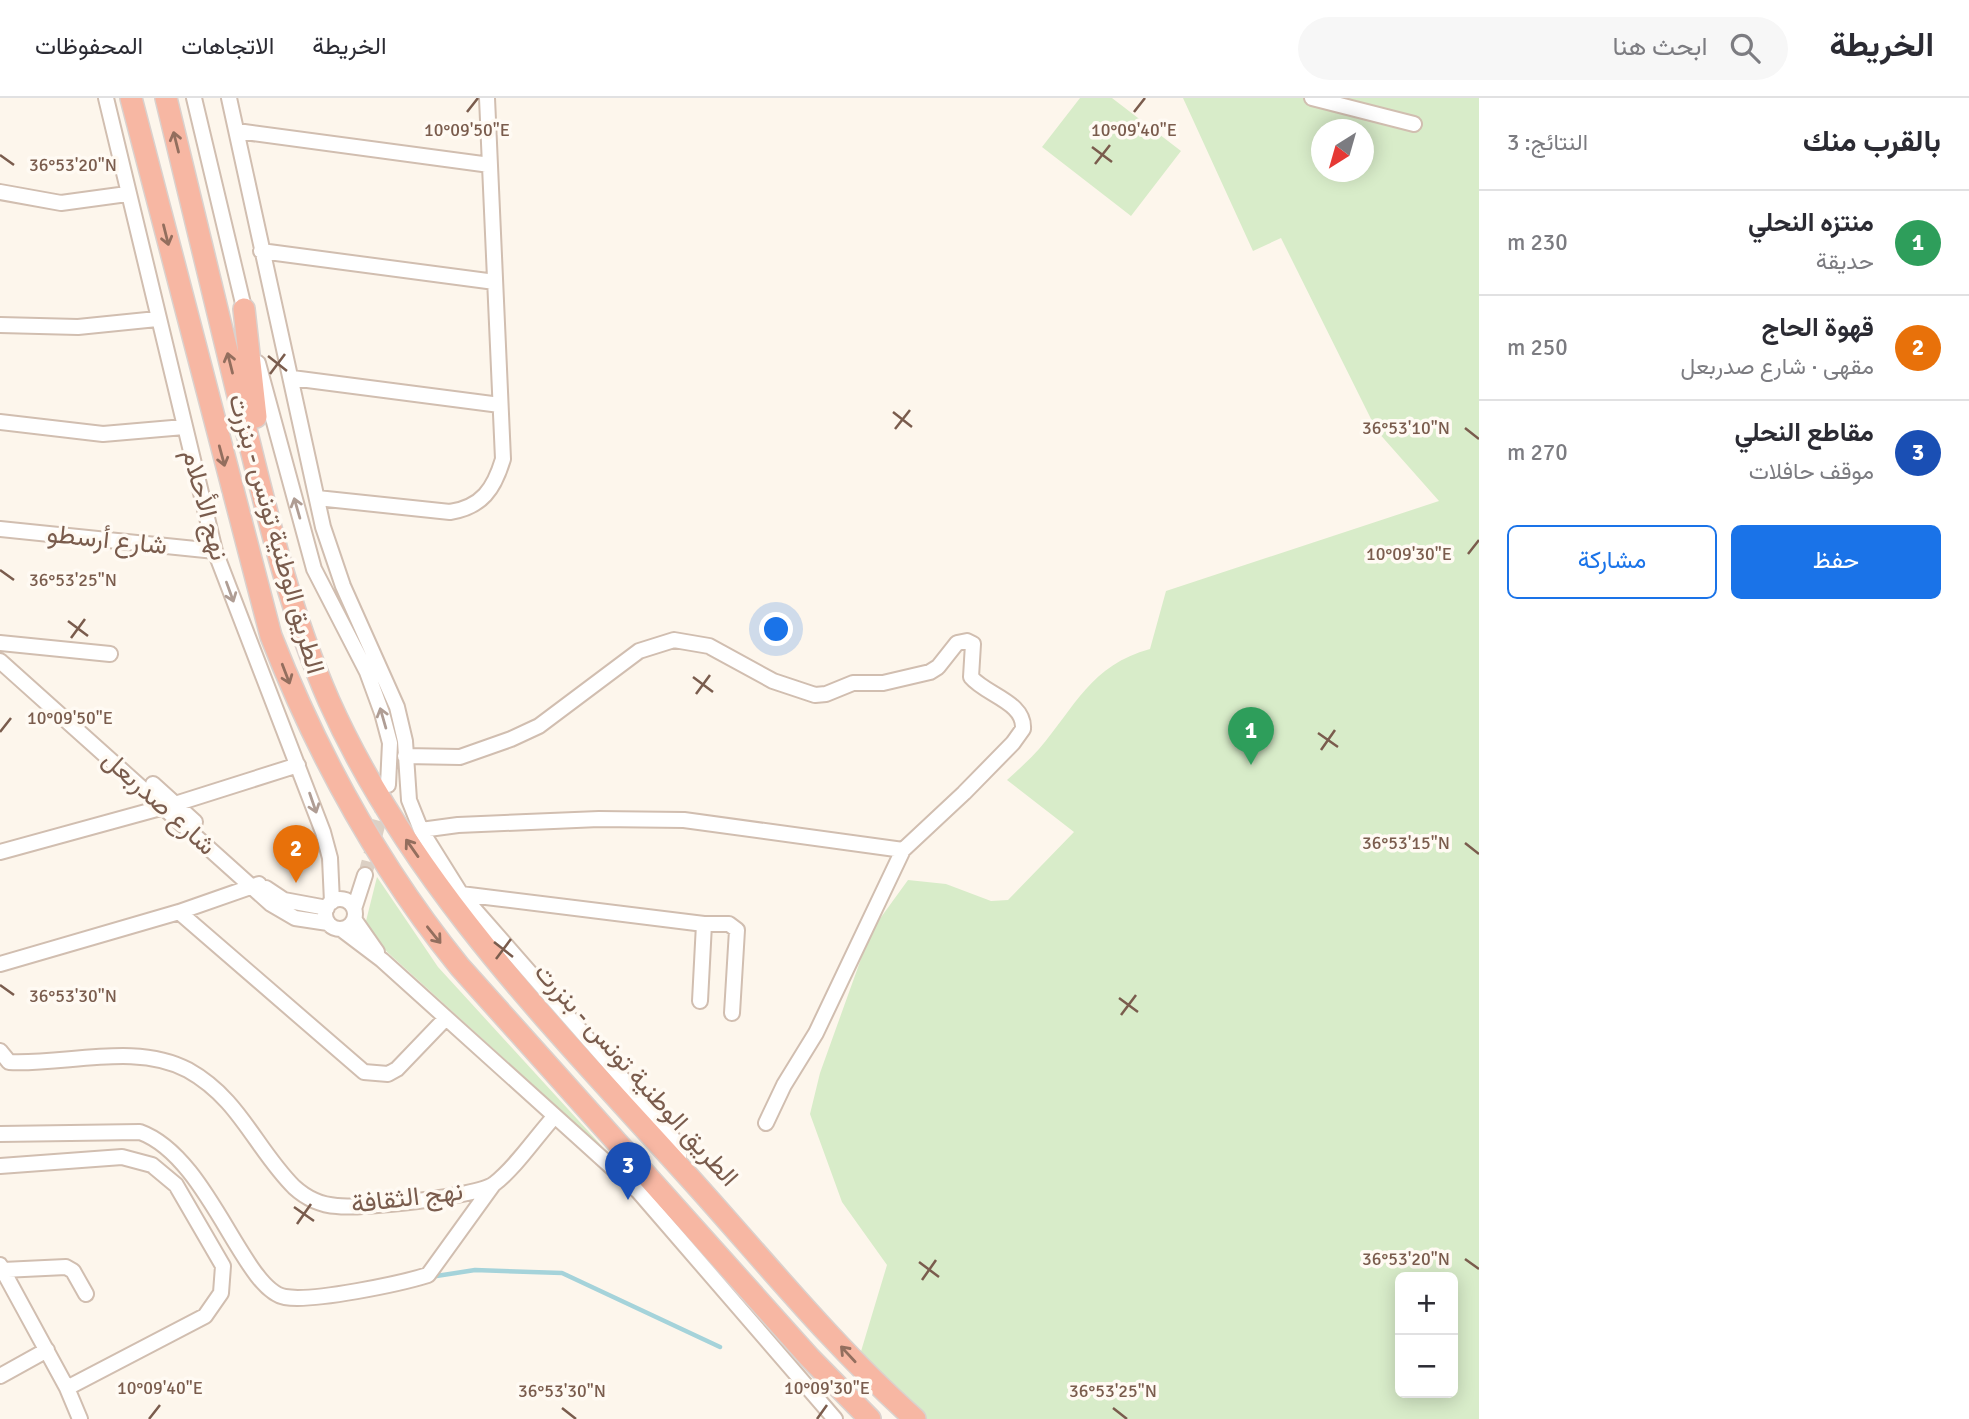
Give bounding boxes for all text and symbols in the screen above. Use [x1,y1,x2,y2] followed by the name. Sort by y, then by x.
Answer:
[1298,17,1788,80] search box
[1830,25,1934,66] text: الخريطة
[1726,29,1764,67] icon: search
[35,31,143,61] text: المحفوظات
[181,31,274,61] text: الاتجاهات
[312,31,387,61] text: الخريطة
[1613,31,1708,63] text: ابحث هنا
[424,119,510,141] text: 10°09'50"E
[1091,119,1177,141] text: 10°09'40"E
[1311,119,1374,182] north arrow
[1803,123,1941,160] text: بالقرب منك
[1507,128,1588,157] text: النتائج: 3
[169,132,182,154] one-way arrow
[29,154,117,176] text: 36°53'20"N
[1748,207,1874,239] text: منتزه النحلي
[160,223,173,246] one-way arrow
[1507,228,1568,257] text: 230 m
[1912,228,1924,257] text: 1
[1816,247,1874,276] text: حديقة
[1761,312,1874,344] text: قهوة الحاج
[1507,333,1568,362] text: 250 m
[1912,333,1924,362] text: 2
[1680,352,1874,381] text: مقهى · شارع صدربعل
[223,353,236,375] one-way arrow
[221,390,331,678] street label: الطريق الوطنية تونس - بنزرت
[1362,417,1450,439] text: 36°53'10"N
[1735,417,1874,449] text: مقاطع النحلي
[1507,438,1568,467] text: 270 m
[1912,438,1924,467] text: 3
[217,445,230,467] one-way arrow
[174,446,235,564] street label: نهج الأحلام
[1749,457,1874,486] text: موقف حافلات
[290,498,303,520] one-way arrow
[45,518,169,563] street label: شارع أرسطو
[1507,525,1717,599] button: مشاركة
[1731,525,1941,599] button: حفظ
[1366,543,1452,565] text: 10°09'30"E
[29,569,117,591] text: 36°53'25"N
[225,580,237,602] one-way arrow
[759,612,793,646] your location
[280,663,293,684] one-way arrow
[27,707,113,729] text: 10°09'50"E
[376,707,389,730] one-way arrow
[1228,707,1274,765] pin: 1
[95,744,222,863] street label: شارع صدربعل
[308,792,320,814] one-way arrow
[273,825,319,883] pin: 2
[1362,832,1450,854] text: 36°53'15"N
[405,839,419,858] one-way arrow
[426,925,441,943] one-way arrow
[527,957,745,1193] street label: الطريق الوطنية تونس - بنزرت
[29,985,117,1007] text: 36°53'30"N
[605,1142,651,1200] pin: 3
[349,1175,465,1222] street label: نهج الثقافة
[1362,1248,1450,1270] text: 36°53'20"N
[1395,1272,1458,1398] map controls
[1395,1272,1458,1335] button: +
[1395,1335,1458,1398] button: −
[840,1346,857,1363] one-way arrow
[117,1377,203,1399] text: 10°09'40"E
[784,1377,870,1399] text: 10°09'30"E
[518,1380,606,1402] text: 36°53'30"N
[1069,1380,1157,1402] text: 36°53'25"N

